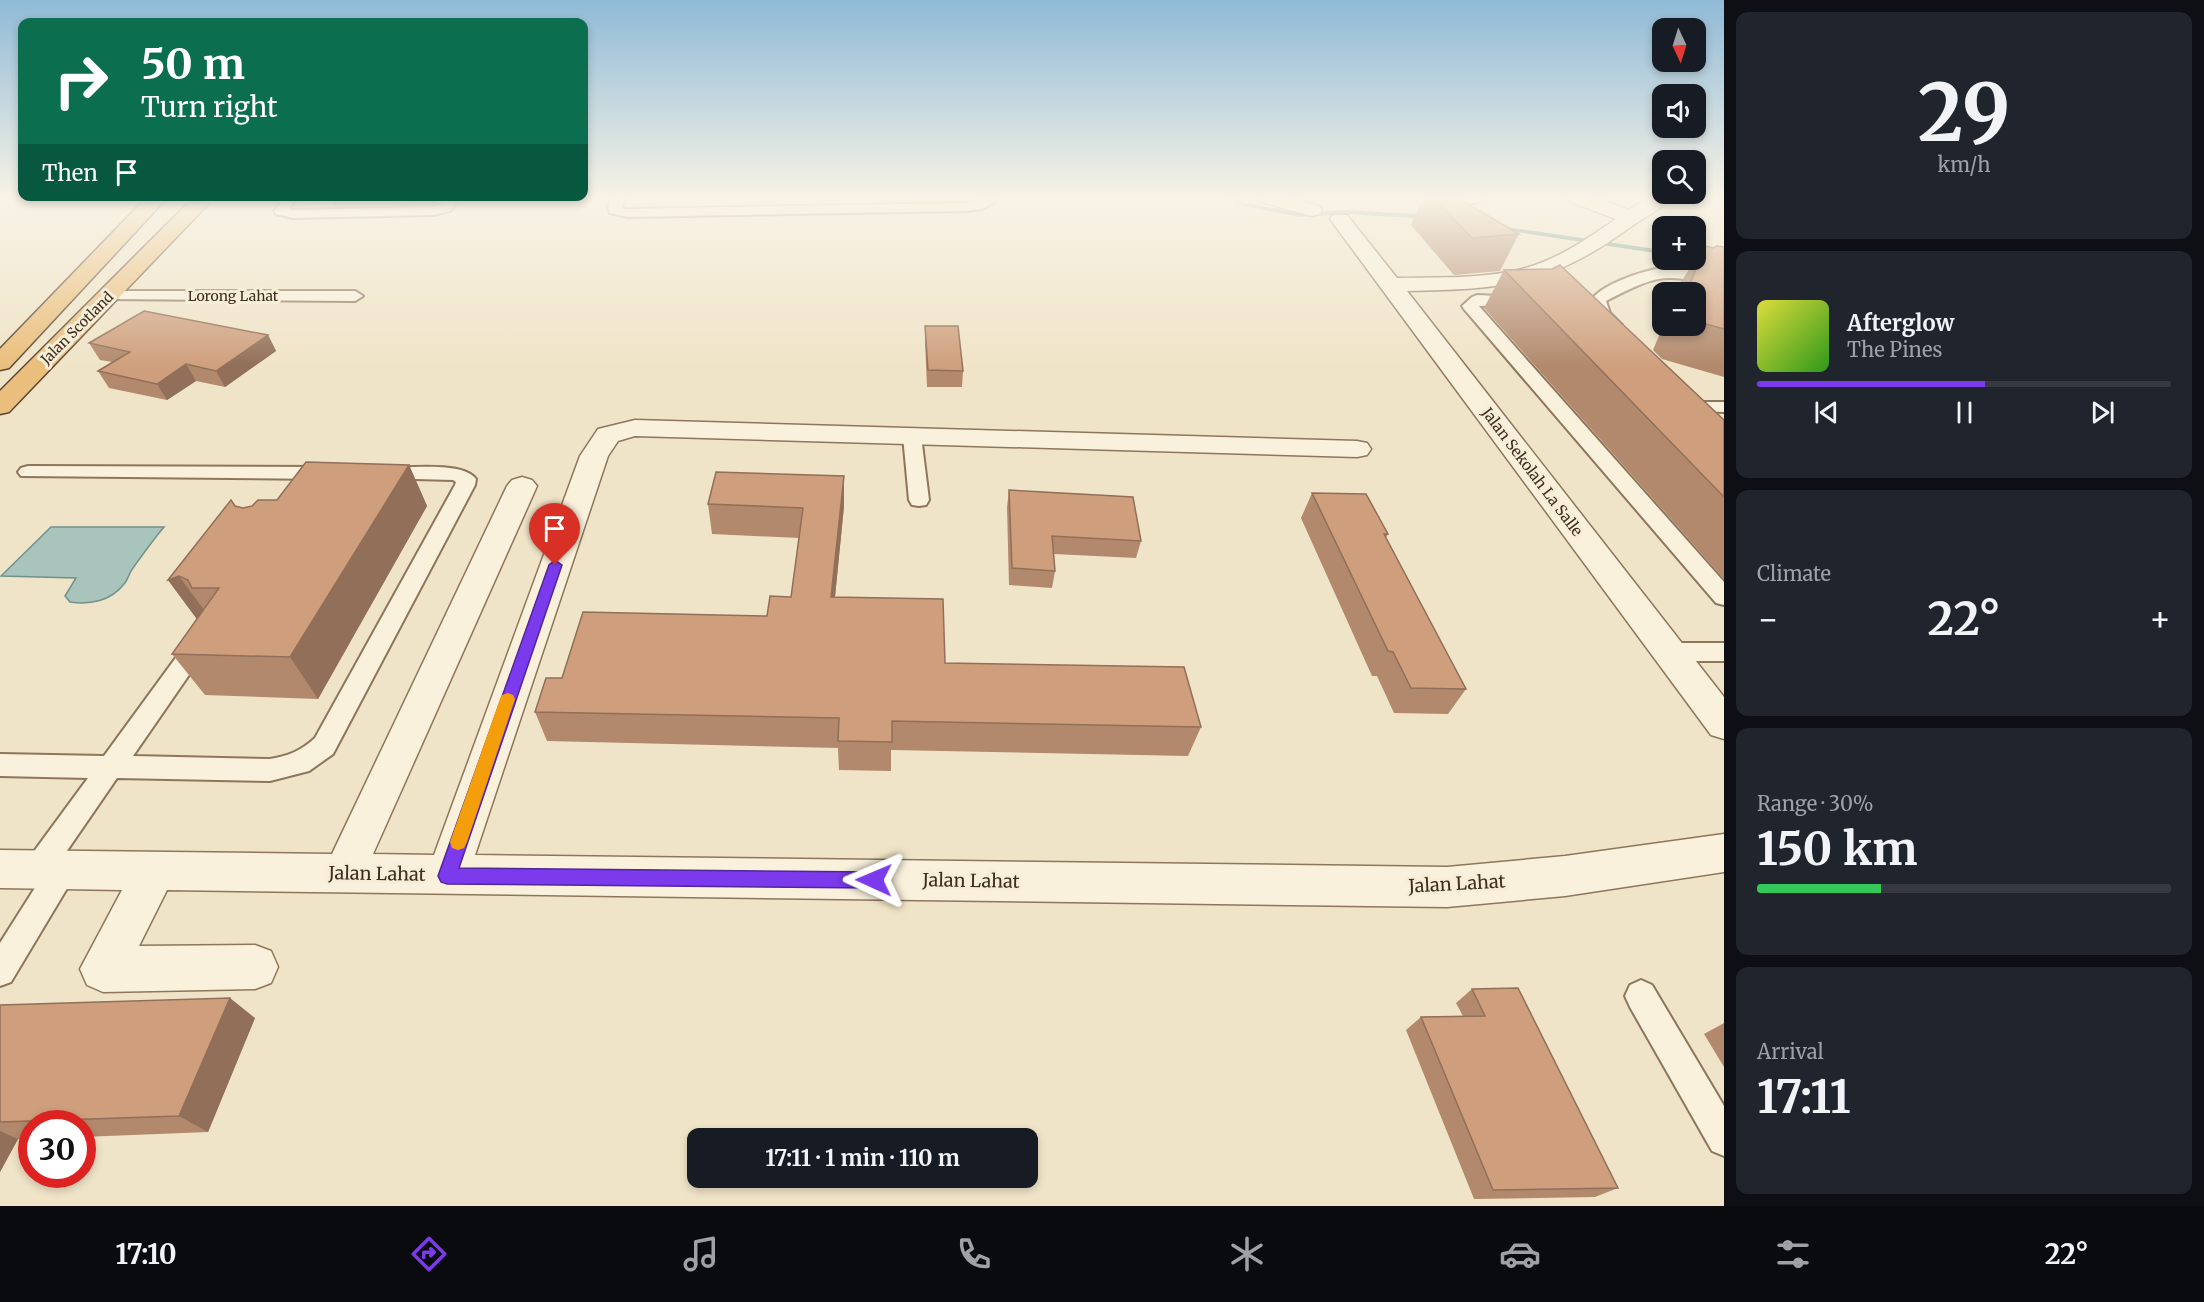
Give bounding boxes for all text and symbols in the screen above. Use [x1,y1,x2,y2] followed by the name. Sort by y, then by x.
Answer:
[1652,18,1706,72] north arrow
[1652,18,1706,336] map controls
[141,38,245,90] text: 50 m
[42,42,120,120] icon: right
[1918,64,2010,162] text: 29
[1652,84,1706,138] button: sound
[141,90,278,124] text: Turn right
[1652,150,1706,204] button: search
[1938,152,1990,177] text: km/h
[110,156,143,189] icon: arrive
[42,159,98,187] text: Then
[1652,216,1706,270] button: +
[1652,282,1706,336] button: −
[36,287,118,369] street label: Jalan Scotland
[188,287,279,305] street label: Lorong Lahat
[1847,309,1954,337] text: Afterglow
[1847,337,1942,362] text: The Pines
[1810,396,1843,429] icon: previous
[1948,396,1981,429] icon: pause
[2086,396,2119,429] icon: next
[1477,403,1587,540] street label: Jalan Sekolah La Salle
[529,503,580,565] pin
[538,512,571,545] icon: arrive
[1757,561,1831,586] text: Climate
[1928,591,2000,647] text: 22°
[1757,599,1779,640] text: −
[2149,599,2171,640] text: +
[1757,791,1873,816] text: Range · 30%
[1757,821,1917,877] text: 150 km
[842,848,906,912] position arrow
[327,861,426,886] street label: Jalan Lahat
[921,868,1020,893] street label: Jalan Lahat
[1407,869,1506,898] street label: Jalan Lahat
[1757,1039,1824,1064] text: Arrival
[1757,1069,1851,1125] text: 17:11
[18,1110,96,1188] speed limit sign: 30
[765,1144,960,1172] text: 17:11 · 1 min · 110 m
[408,1233,450,1275] icon: directions
[680,1233,722,1275] icon: music
[953,1233,995,1275] icon: phone
[1226,1233,1268,1275] icon: climate
[1499,1233,1541,1275] icon: car
[1772,1233,1814,1275] icon: filters
[115,1237,177,1271] text: 17:10
[2045,1237,2089,1271] text: 22°

